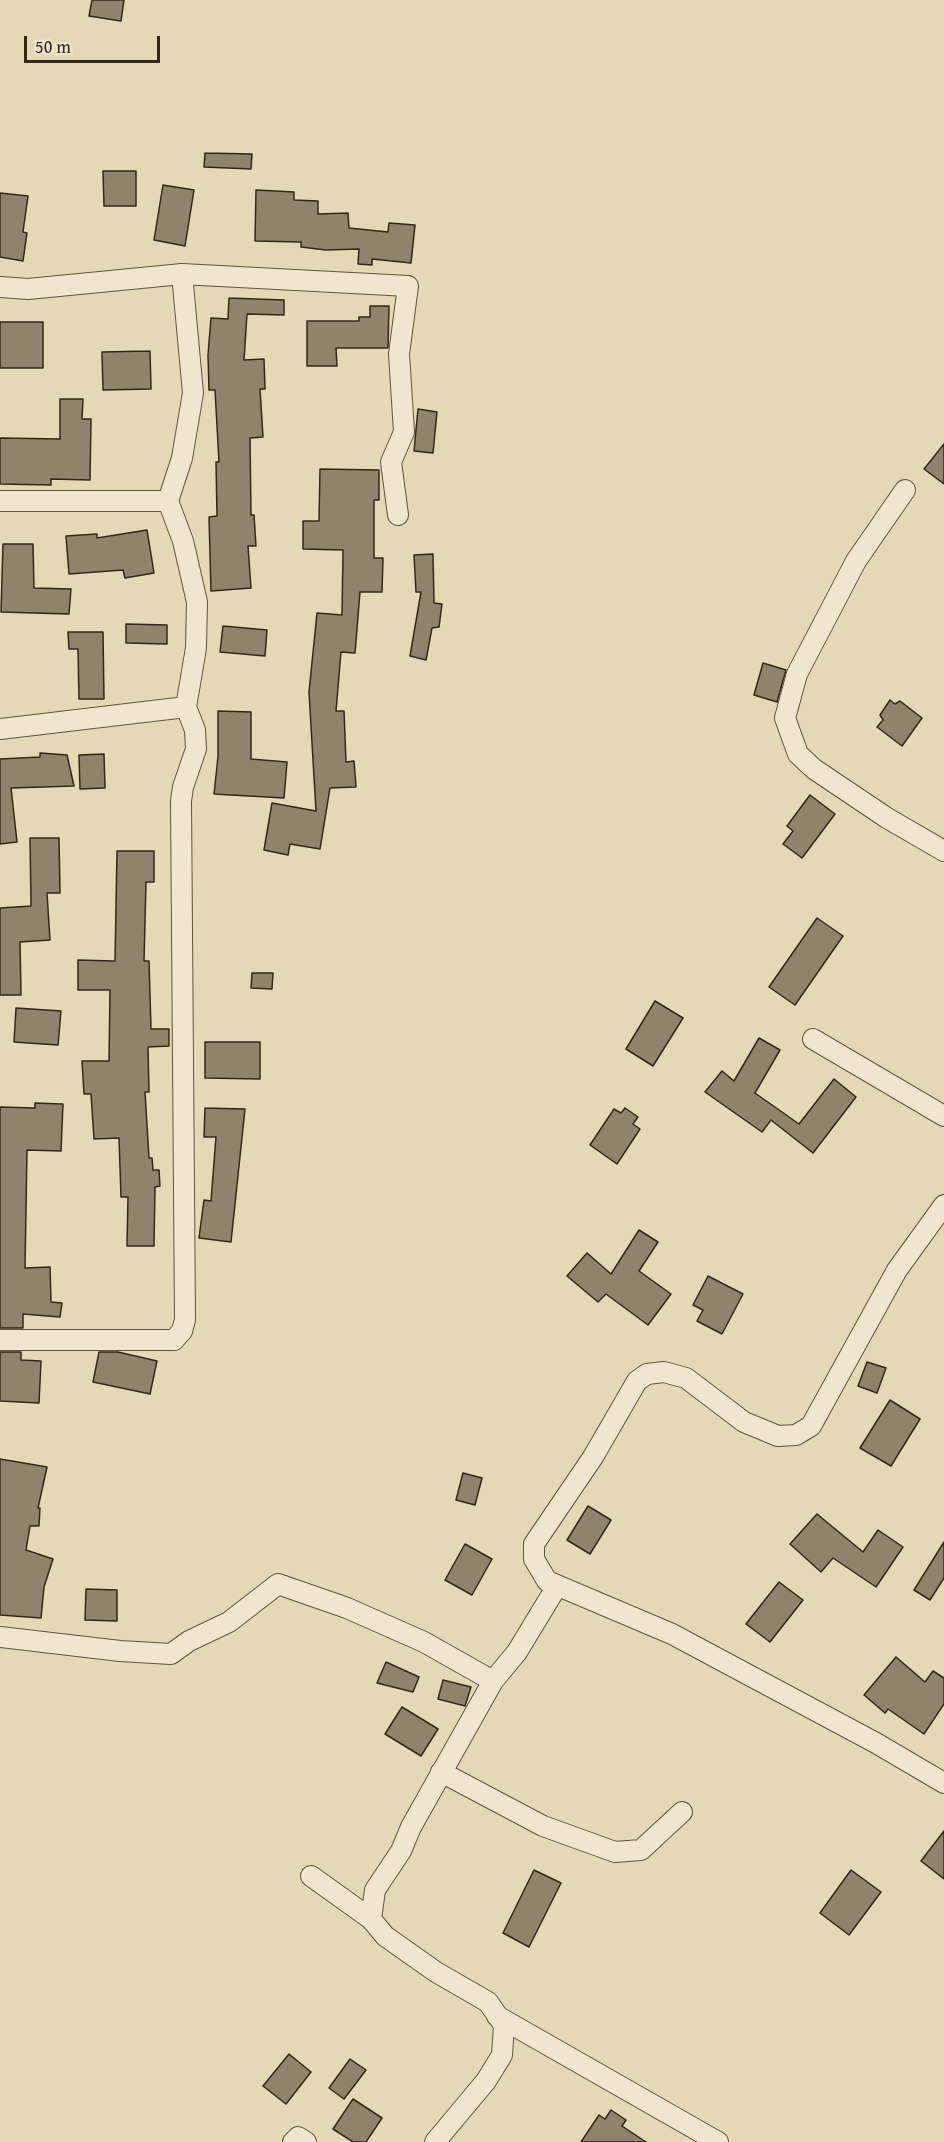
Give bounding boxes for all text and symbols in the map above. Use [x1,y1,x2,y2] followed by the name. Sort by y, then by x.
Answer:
[27,24,164,62] scale bar
[35,33,71,60] text: 50 m

